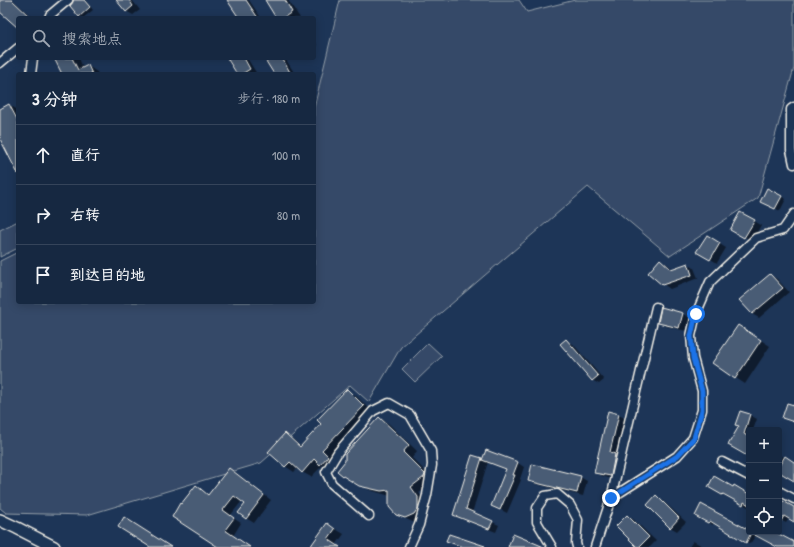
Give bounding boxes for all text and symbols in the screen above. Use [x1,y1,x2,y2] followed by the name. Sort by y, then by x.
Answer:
[16,16,316,60] search box
[30,27,52,49] icon: search
[62,28,122,49] text: 搜索地点
[32,87,78,110] text: 3 分钟
[237,89,300,107] text: 步行 · 180 m
[32,144,54,166] icon: ahead
[70,144,100,165] text: 直行
[272,146,300,164] text: 100 m
[32,204,54,226] icon: right
[70,204,100,225] text: 右转
[277,206,300,224] text: 80 m
[32,264,54,286] icon: arrive
[70,264,145,285] text: 到达目的地
[687,305,705,323] route start
[746,427,782,535] map controls
[746,427,782,463] button: +
[746,463,782,499] button: −
[602,489,620,507] route end
[746,499,782,535] button: locate

